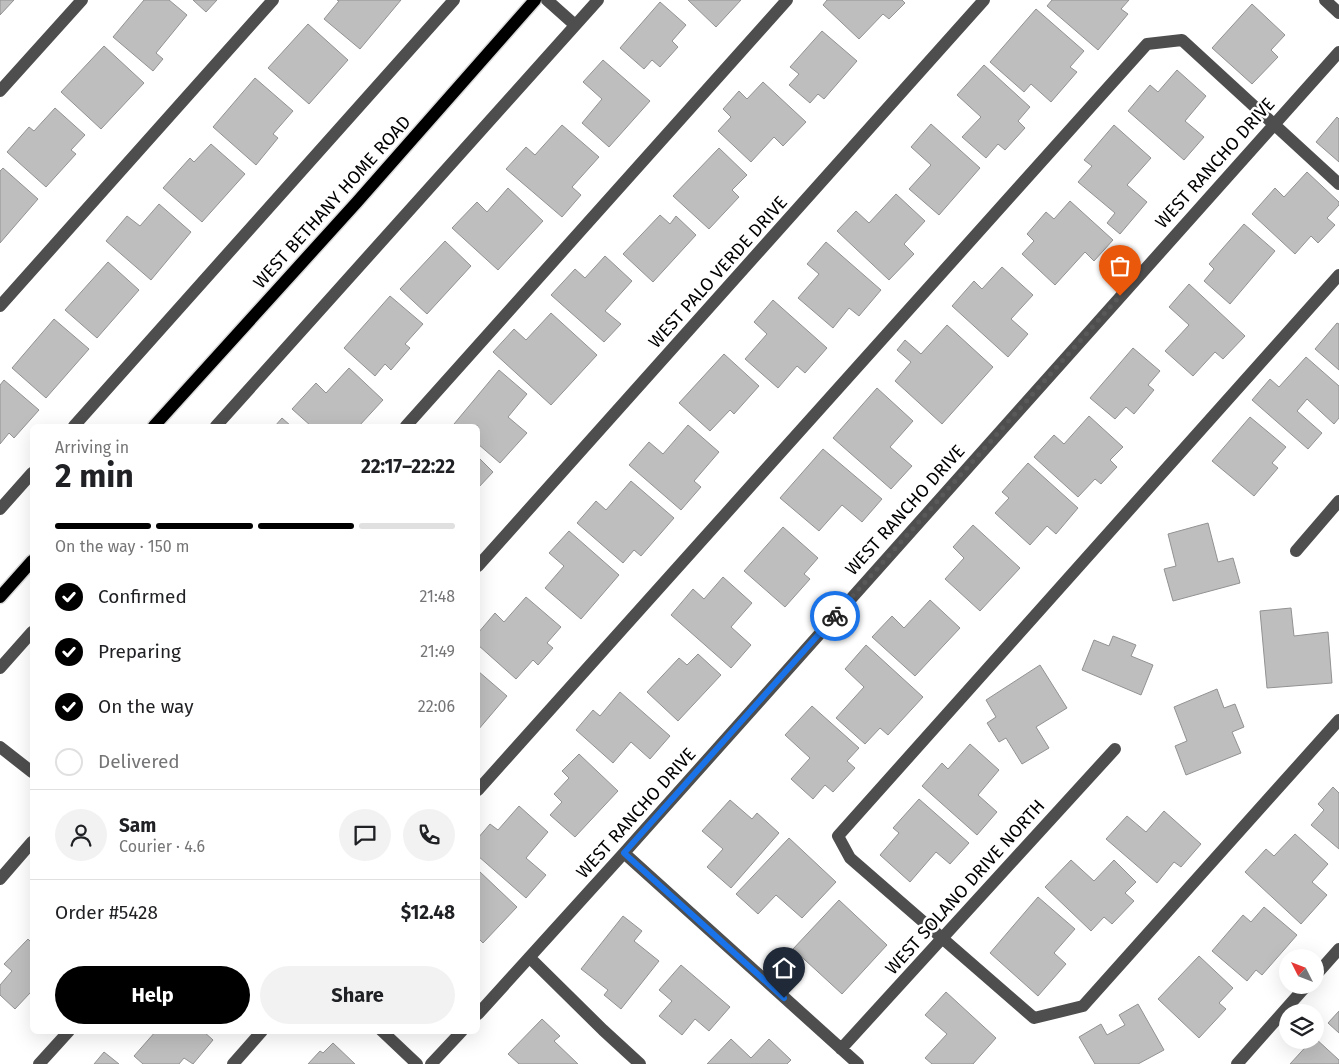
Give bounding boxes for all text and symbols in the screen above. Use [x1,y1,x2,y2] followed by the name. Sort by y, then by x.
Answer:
[1151,93,1279,233] street label: WEST RANCHO DRIVE
[249,111,415,293] street label: WEST BETHANY HOME ROAD
[644,191,792,353] street label: WEST PALO VERDE DRIVE
[1099,245,1141,296] pin
[1106,252,1134,280] icon: bag
[55,438,129,457] text: Arriving in
[841,440,969,580] street label: WEST RANCHO DRIVE
[361,455,455,478] text: 22:17–22:22
[55,457,134,495] text: 2 min
[55,537,190,556] text: On the way · 150 m
[55,583,83,611] icon: check
[98,585,187,608] text: Confirmed
[419,587,455,606] text: 21:48
[810,591,860,641] courier
[821,602,849,630] icon: bike
[55,638,83,666] icon: check
[98,640,181,663] text: Preparing
[420,642,455,661] text: 21:49
[55,693,83,721] icon: check
[98,695,194,718] text: On the way
[418,697,455,716] text: 22:06
[572,743,700,883] street label: WEST RANCHO DRIVE
[98,750,180,773] text: Delivered
[881,795,1049,979] street label: WEST SOLANO DRIVE NORTH
[55,809,107,861] button: person
[339,809,391,861] button: chat
[403,809,455,861] button: phone
[119,814,156,837] text: Sam
[119,837,205,856] text: Courier · 4.6
[55,901,158,924] text: Order #5428
[401,901,455,924] text: $12.48
[763,947,805,998] pin
[1279,949,1324,994] north arrow
[1279,949,1324,1049] map controls
[770,954,798,982] icon: home
[55,966,250,1024] button: Help
[260,966,455,1024] button: Share
[1279,1004,1324,1049] button: layers

